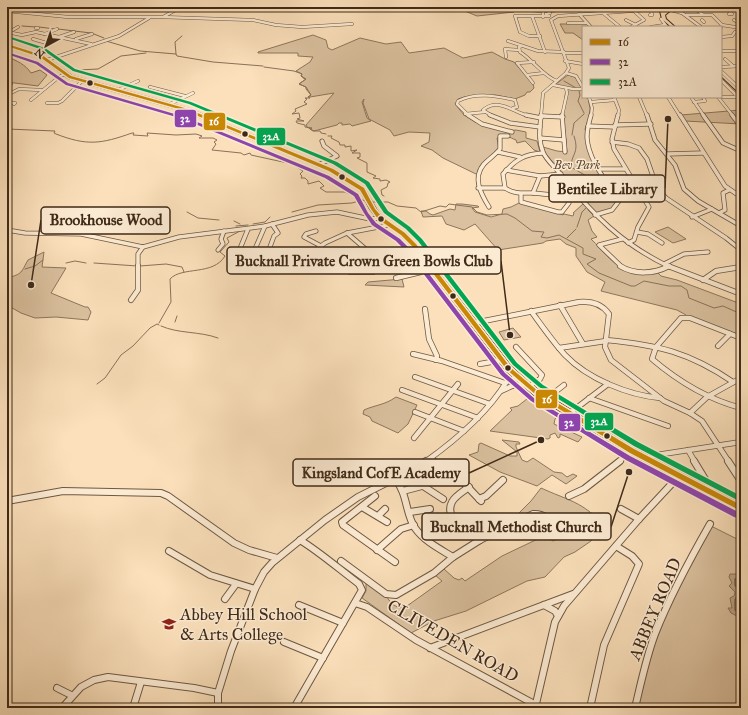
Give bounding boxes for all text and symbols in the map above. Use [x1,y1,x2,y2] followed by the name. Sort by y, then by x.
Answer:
[26,26,66,66] north arrow
[582,26,722,98] legend
[618,35,630,49] text: 16
[32,45,48,61] text: N
[618,55,629,69] text: 32
[618,75,637,89] text: 32A
[85,78,95,88] unlabelled marker
[174,109,197,128] line badge: 32
[180,112,190,126] text: 32
[203,112,226,131] line badge: 16
[209,115,220,128] text: 16
[256,127,286,146] line badge: 32A
[240,129,250,139] unlabelled marker
[262,130,280,144] text: 32A
[553,158,601,172] park label: Bev Park
[337,172,347,182] unlabelled marker
[549,175,665,202] callout: Bentilee Library
[557,180,658,199] text: Bentilee Library
[41,207,170,234] callout: Brookhouse Wood
[49,211,163,229] text: Brookhouse Wood
[376,214,386,224] unlabelled marker
[227,247,501,274] callout: Bucknall Private Crown Green Bowls Club
[235,252,494,270] text: Bucknall Private Crown Green Bowls Club
[448,291,458,301] unlabelled marker
[503,363,513,373] unlabelled marker
[535,389,558,409] line badge: 16
[542,393,553,406] text: 16
[584,412,614,431] line badge: 32A
[558,413,581,432] line badge: 32
[590,415,608,429] text: 32A
[564,416,574,430] text: 32
[602,431,612,441] unlabelled marker
[293,459,469,486] callout: Kingsland CofE Academy
[301,464,462,483] text: Kingsland CofE Academy
[422,513,611,540] callout: Bucknall Methodist Church
[430,518,603,536] text: Bucknall Methodist Church
[624,555,686,664] street label: ABBEY ROAD
[384,595,522,687] street label: CLIVEDEN ROAD
[179,604,307,645] place label: Abbey Hill School & Arts College
[161,616,177,632] school or university icon: Abbey Hill School & Arts College

